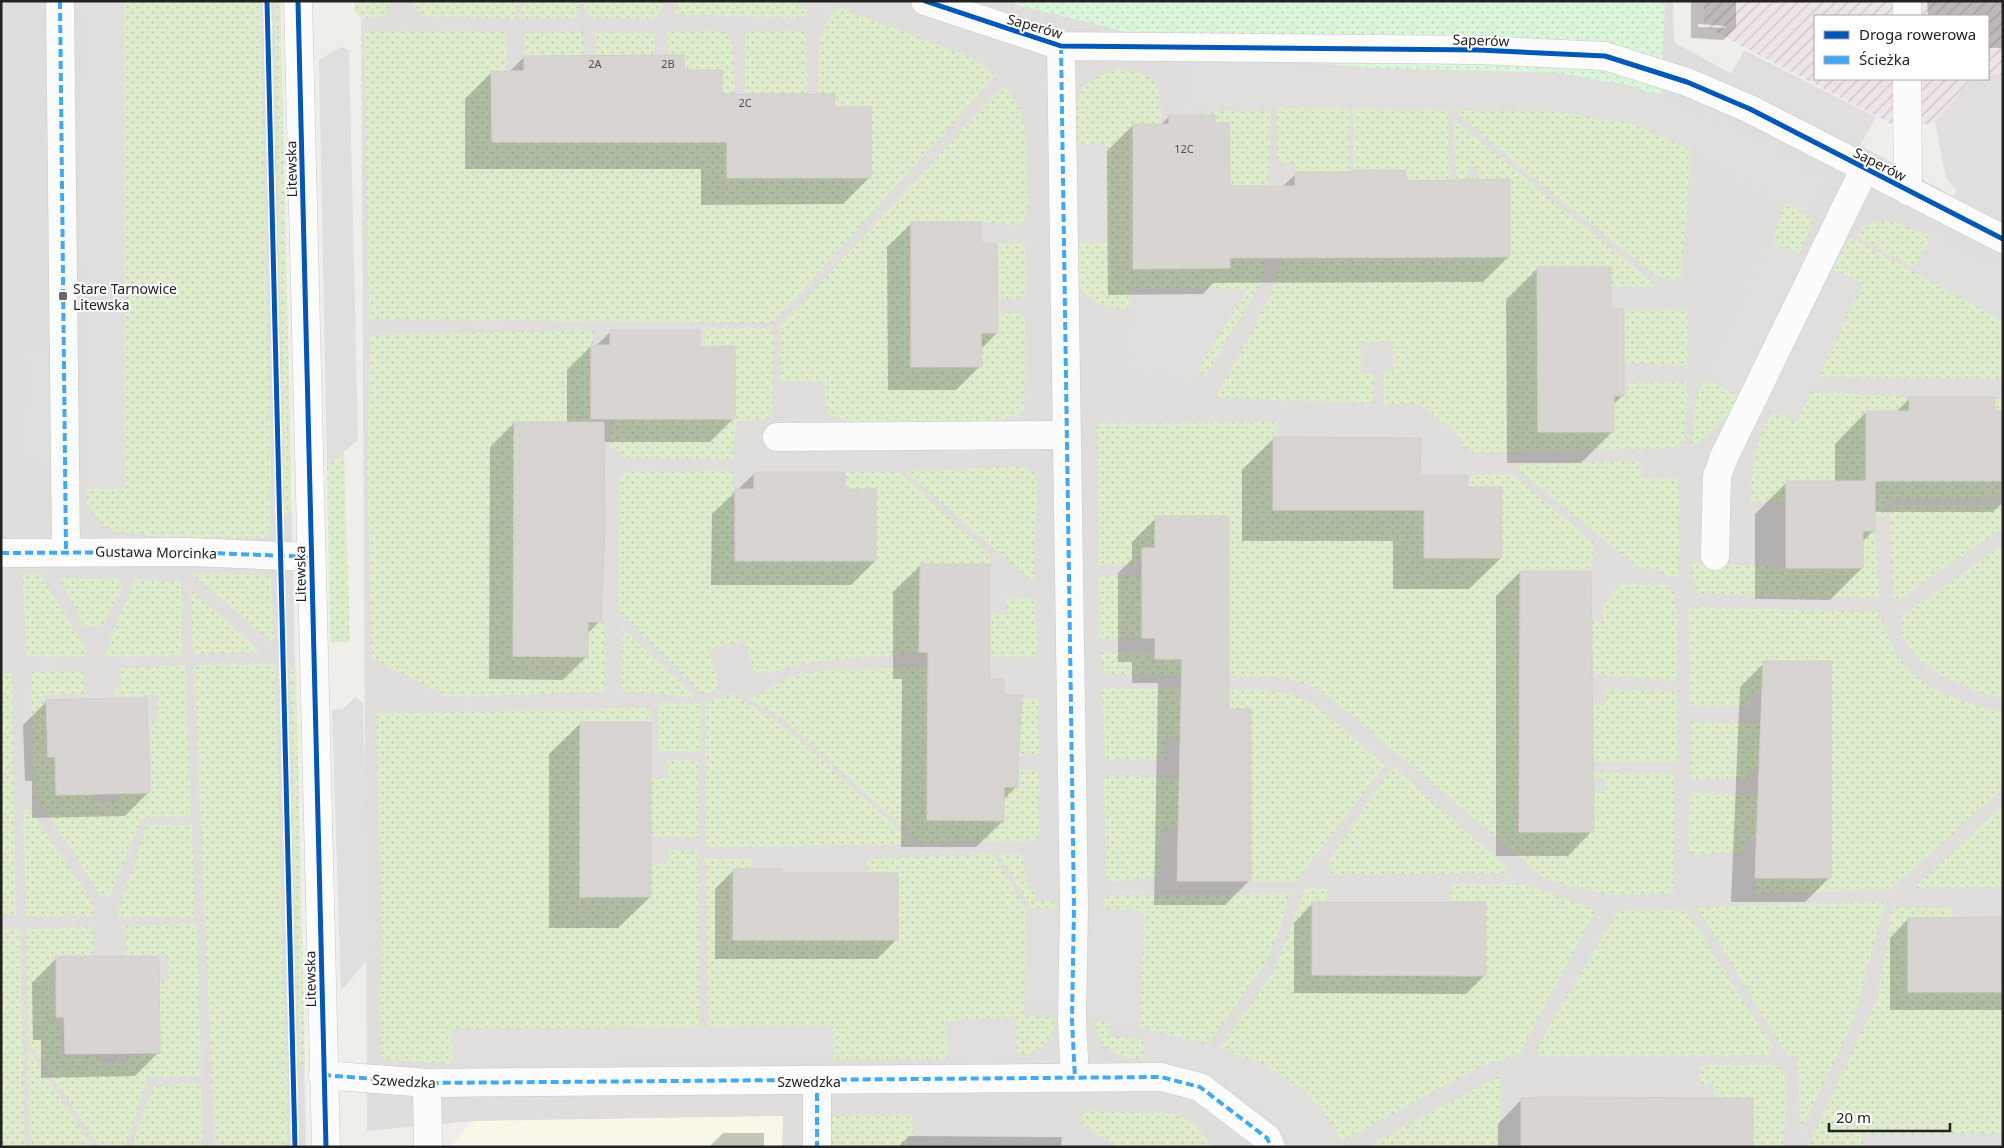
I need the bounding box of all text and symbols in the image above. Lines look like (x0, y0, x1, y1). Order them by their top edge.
street label: Saperów (1005, 9, 1065, 43)
legend (1814, 15, 1989, 80)
text: Droga rowerowa (1859, 24, 1976, 44)
street label: Saperów (1452, 30, 1510, 50)
text: Ścieżka (1859, 49, 1910, 69)
house number: 2A (588, 56, 603, 71)
house number: 2B (661, 56, 675, 71)
house number: 2C (738, 95, 752, 110)
street label: Litewska (281, 141, 301, 197)
house number: 12C (1174, 141, 1194, 156)
street label: Saperów (1850, 143, 1910, 185)
place label: Stare Tarnowice Litewska (73, 279, 177, 314)
marker: Stare Tarnowice Litewska (57, 290, 69, 302)
street label: Gustawa Morcinka (95, 541, 217, 563)
street label: Litewska (290, 546, 310, 602)
street label: Litewska (300, 951, 320, 1007)
street label: Szwedzka (372, 1070, 436, 1092)
street label: Szwedzka (777, 1072, 841, 1091)
scale bar (1829, 1100, 1950, 1132)
text: 20 m (1836, 1107, 1871, 1127)

